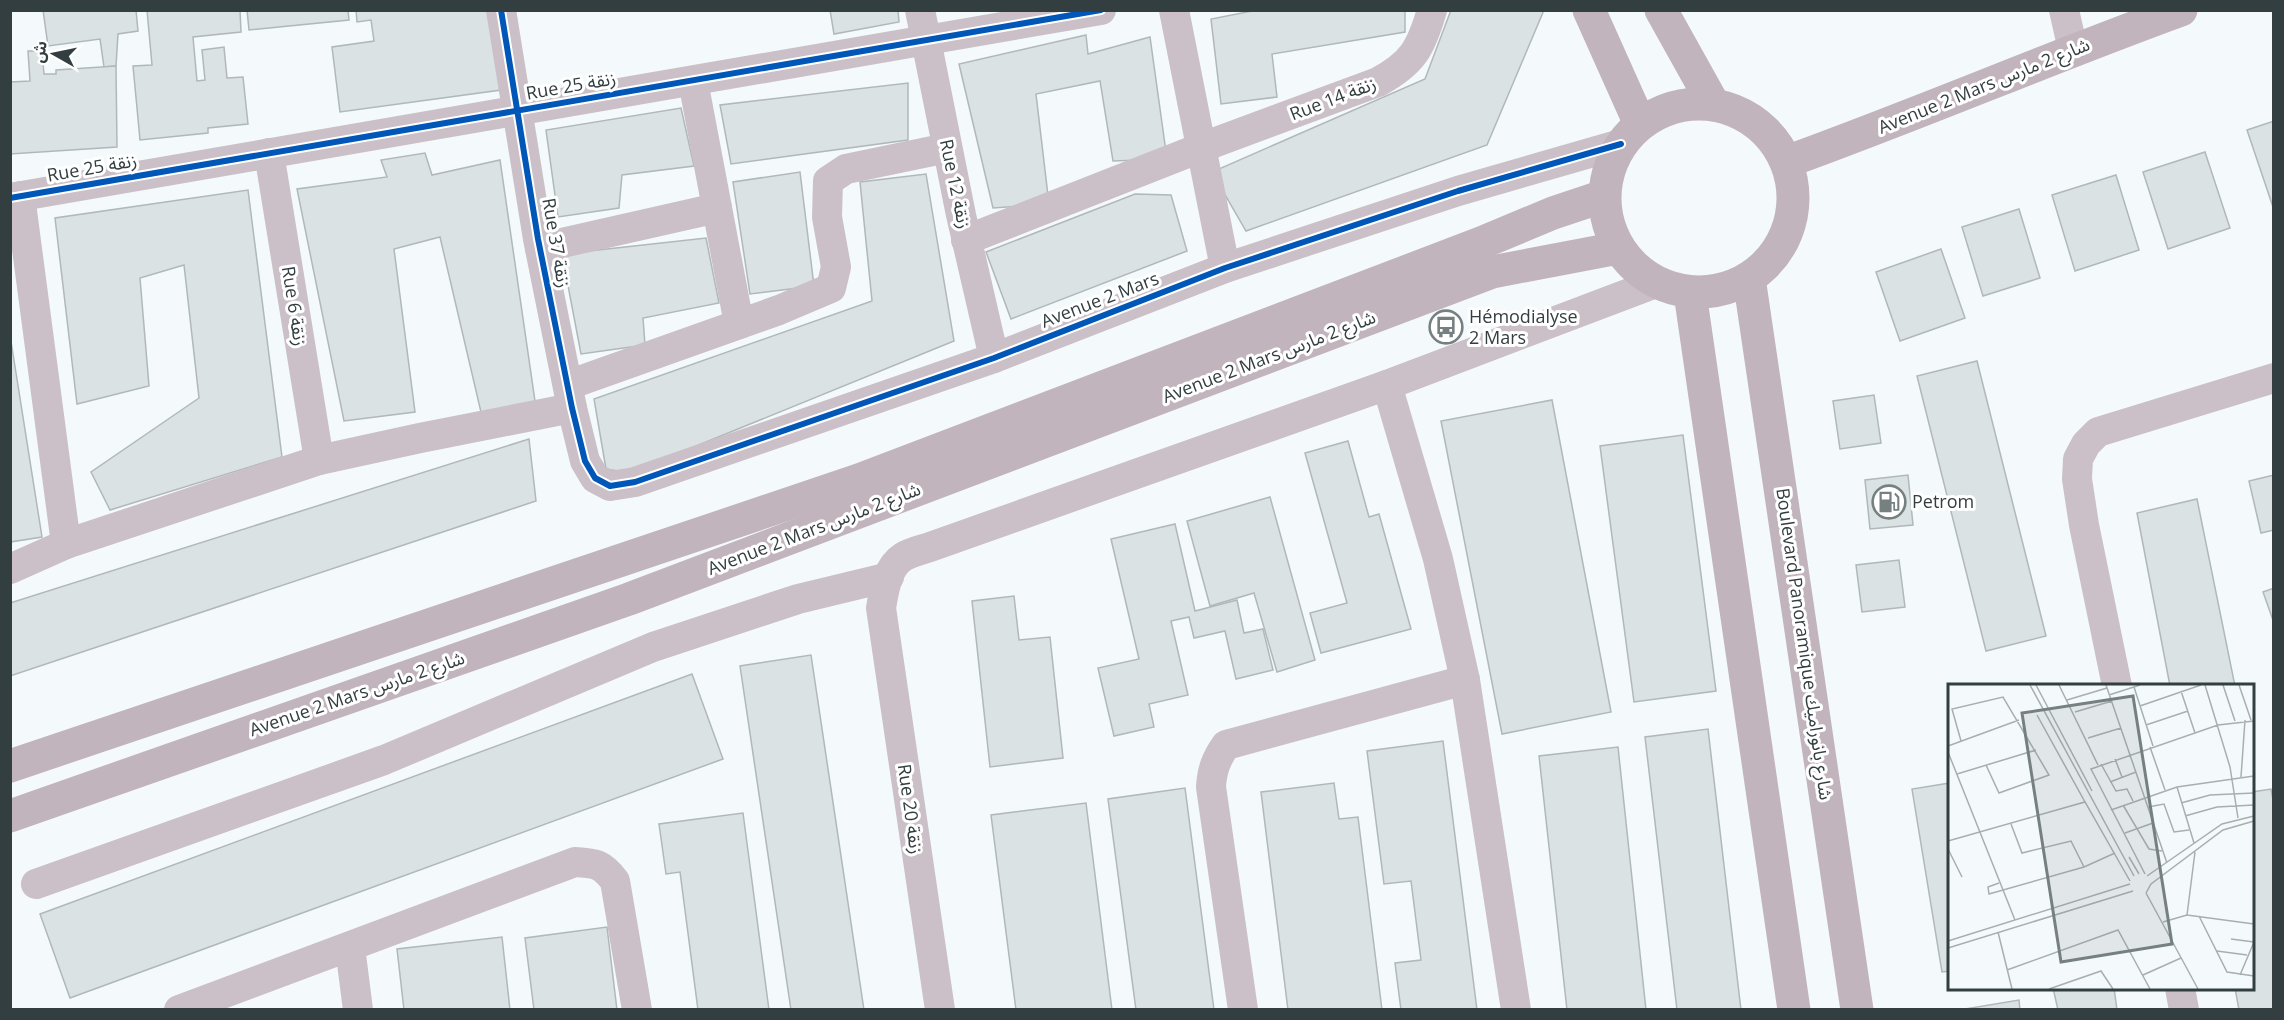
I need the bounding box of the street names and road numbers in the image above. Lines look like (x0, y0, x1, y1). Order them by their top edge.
street label: Avenue 2 Mars شارع 2 مارس (1874, 32, 2094, 141)
street label: Rue 25 زنقة (524, 65, 618, 105)
street label: Rue 14 زنقة (1286, 71, 1379, 126)
street label: Rue 12 زنقة (935, 137, 977, 231)
street label: Rue 25 زنقة (45, 147, 139, 187)
street label: Rue 37 زنقة (537, 196, 577, 290)
street label: Rue 6 زنقة (277, 264, 313, 347)
street label: Avenue 2 Mars (1037, 266, 1162, 333)
street label: Avenue 2 Mars شارع 2 مارس (1159, 304, 1380, 411)
street label: Avenue 2 Mars شارع 2 مارس (704, 476, 925, 583)
street label: Boulevard Panoramique شارع بانوراميك (1768, 486, 1839, 802)
street label: Avenue 2 Mars شارع 2 مارس (246, 645, 469, 744)
street label: Rue 20 زنقة (893, 762, 929, 855)

